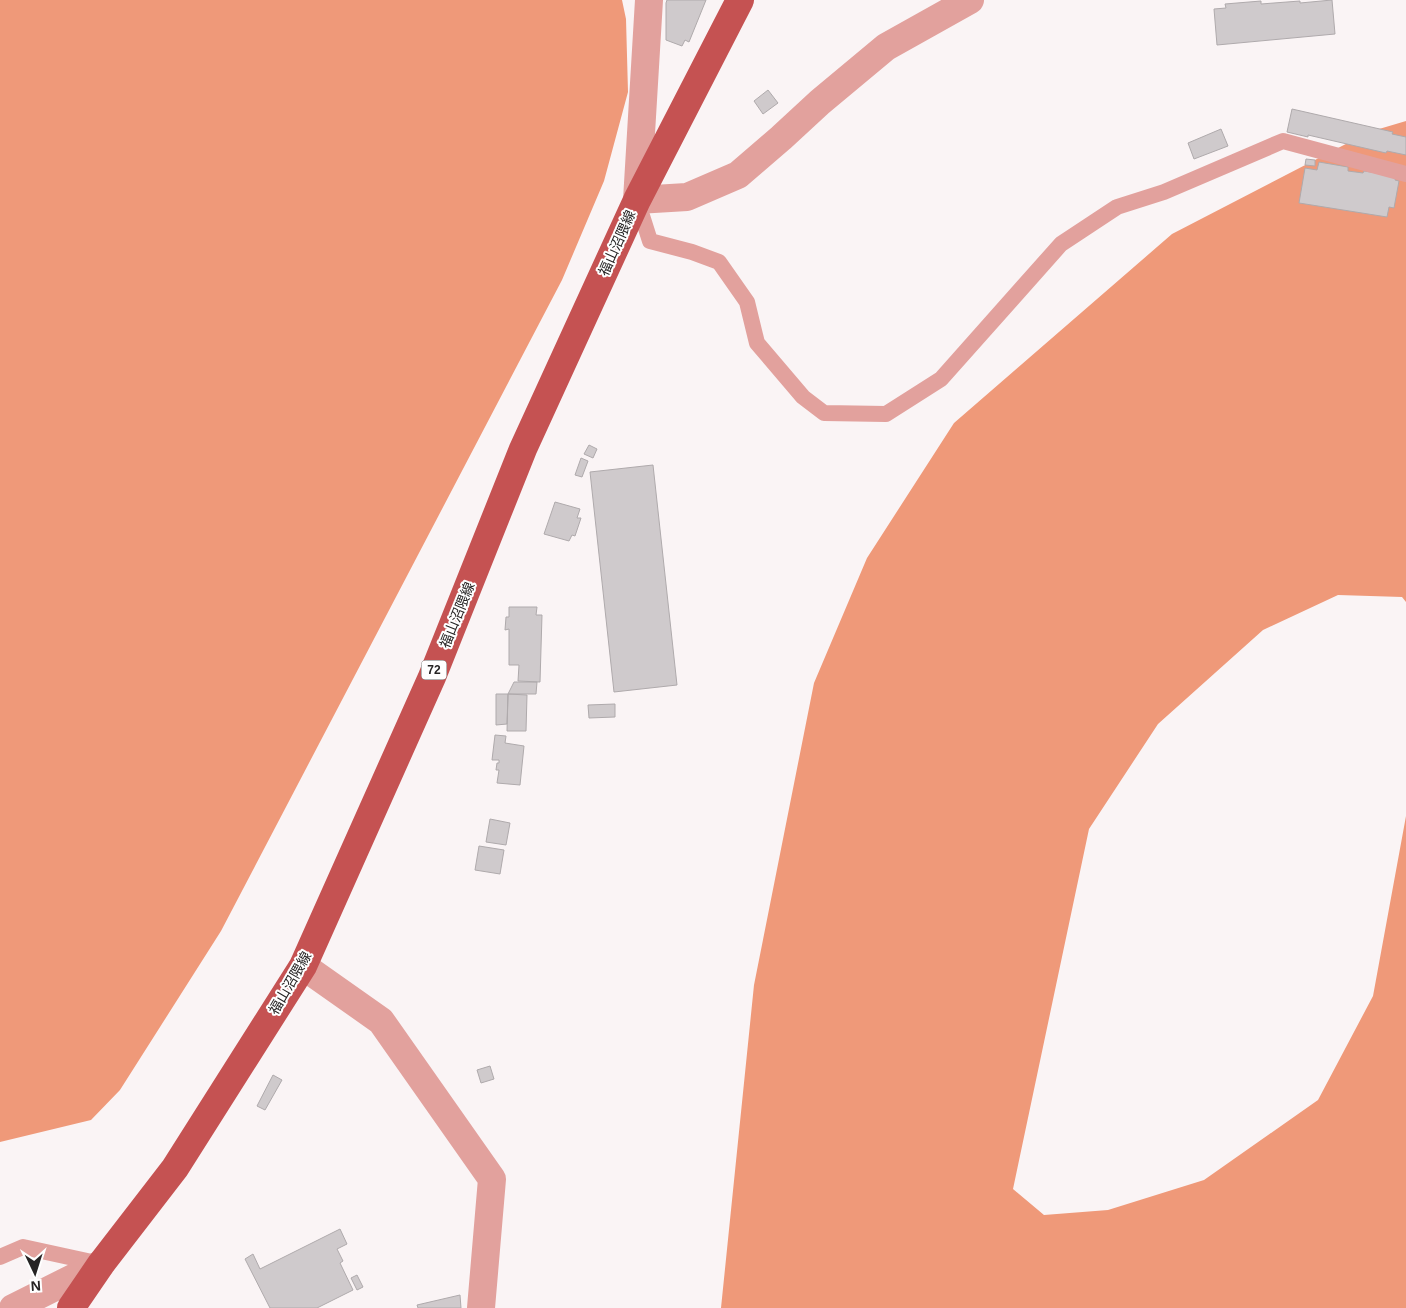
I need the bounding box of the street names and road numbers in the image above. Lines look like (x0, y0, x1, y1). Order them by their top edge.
street label: 福山沼隈線 (595, 208, 639, 278)
street label: 福山沼隈線 (436, 580, 478, 650)
road number: 72 (422, 660, 446, 680)
street label: 福山沼隈線 (266, 949, 314, 1017)

